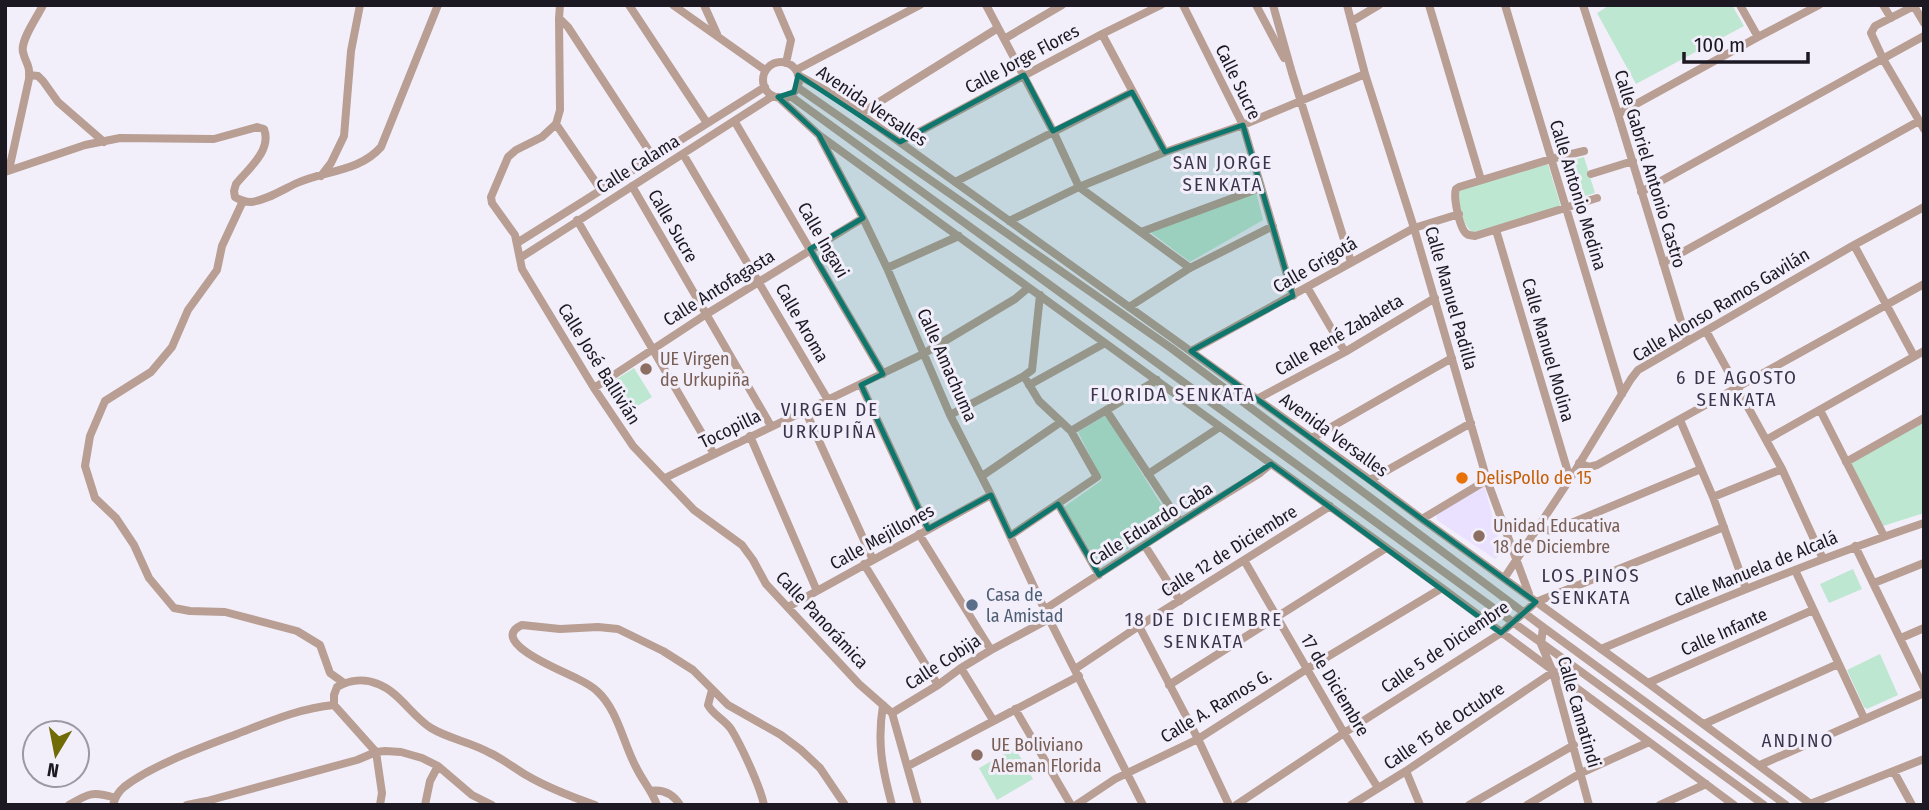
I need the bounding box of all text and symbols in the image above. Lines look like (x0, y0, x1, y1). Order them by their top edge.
street label: Calle Jorge Flores (961, 20, 1083, 98)
scale bar (1684, 21, 1808, 65)
text: 100 m (1694, 32, 1745, 58)
street label: Calle Sucre (1210, 41, 1266, 123)
street label: Avenida Versalles (812, 61, 932, 151)
street label: Calle Gabriel Antonio Castro (1609, 67, 1691, 271)
street label: Calle Antonio Medina (1545, 117, 1611, 273)
street label: Calle Calama (592, 130, 684, 198)
district label: SAN JORGE SENKATA (1173, 151, 1273, 196)
street label: Calle Sucre (643, 185, 703, 267)
street label: Calle Ingavi (793, 198, 853, 282)
street label: Calle Manuel Padilla (1420, 224, 1482, 372)
street label: Calle Grigotá (1269, 232, 1361, 298)
street label: Calle Alonso Ramos Gavilán (1628, 243, 1814, 367)
street label: Calle Antofagasta (659, 245, 779, 331)
street label: Calle Manuel Molina (1517, 276, 1579, 425)
street label: Calle Aroma (771, 280, 833, 367)
street label: Calle René Zabaleta (1271, 289, 1407, 381)
street label: Calle José Ballivián (553, 299, 645, 429)
street label: Calle Amachuma (912, 305, 982, 425)
place label: UE Virgen de Urkupiña (660, 348, 750, 391)
marker: UE Virgen de Urkupiña (638, 361, 654, 377)
district label: 6 DE AGOSTO SENKATA (1676, 366, 1798, 411)
district label: FLORIDA SENKATA (1090, 383, 1256, 406)
street label: Avenida Versalles (1275, 388, 1393, 482)
district label: VIRGEN DE URKUPIÑA (781, 398, 879, 443)
street label: Tocopilla (696, 405, 765, 453)
place label: DelisPollo de 15 (1476, 467, 1592, 489)
marker: DelisPollo de 15 (1454, 470, 1470, 486)
street label: Calle Eduardo Caba (1085, 477, 1217, 571)
street label: Calle Mejillones (826, 499, 938, 575)
street label: Calle 12 de Diciembre (1157, 500, 1301, 602)
place label: Unidad Educativa 18 de Diciembre (1493, 515, 1621, 558)
street label: Calle Manuela de Alcalá (1671, 526, 1841, 612)
marker: Unidad Educativa 18 de Diciembre (1471, 528, 1487, 544)
district label: LOS PINOS SENKATA (1541, 564, 1641, 609)
street label: Calle Panorámica (771, 567, 873, 674)
place label: Casa de la Amistad (986, 584, 1063, 627)
street label: Calle 5 de Diciembre (1377, 596, 1513, 698)
marker: Casa de la Amistad (964, 597, 980, 613)
street label: Calle Infante (1677, 603, 1771, 661)
district label: 18 DE DICIEMBRE SENKATA (1125, 608, 1283, 653)
street label: Calle Cobija (901, 629, 985, 695)
street label: 17 de Diciembre (1296, 630, 1374, 740)
street label: Calle Camatindi (1553, 654, 1605, 770)
street label: Calle A. Ramos G. (1157, 664, 1276, 748)
street label: Calle 15 de Octubre (1379, 677, 1509, 775)
north arrow (21, 719, 91, 789)
district label: ANDINO (1761, 729, 1835, 752)
place label: UE Boliviano Aleman Florida (991, 734, 1102, 777)
marker: UE Boliviano Aleman Florida (969, 747, 985, 763)
text: N (46, 758, 61, 783)

